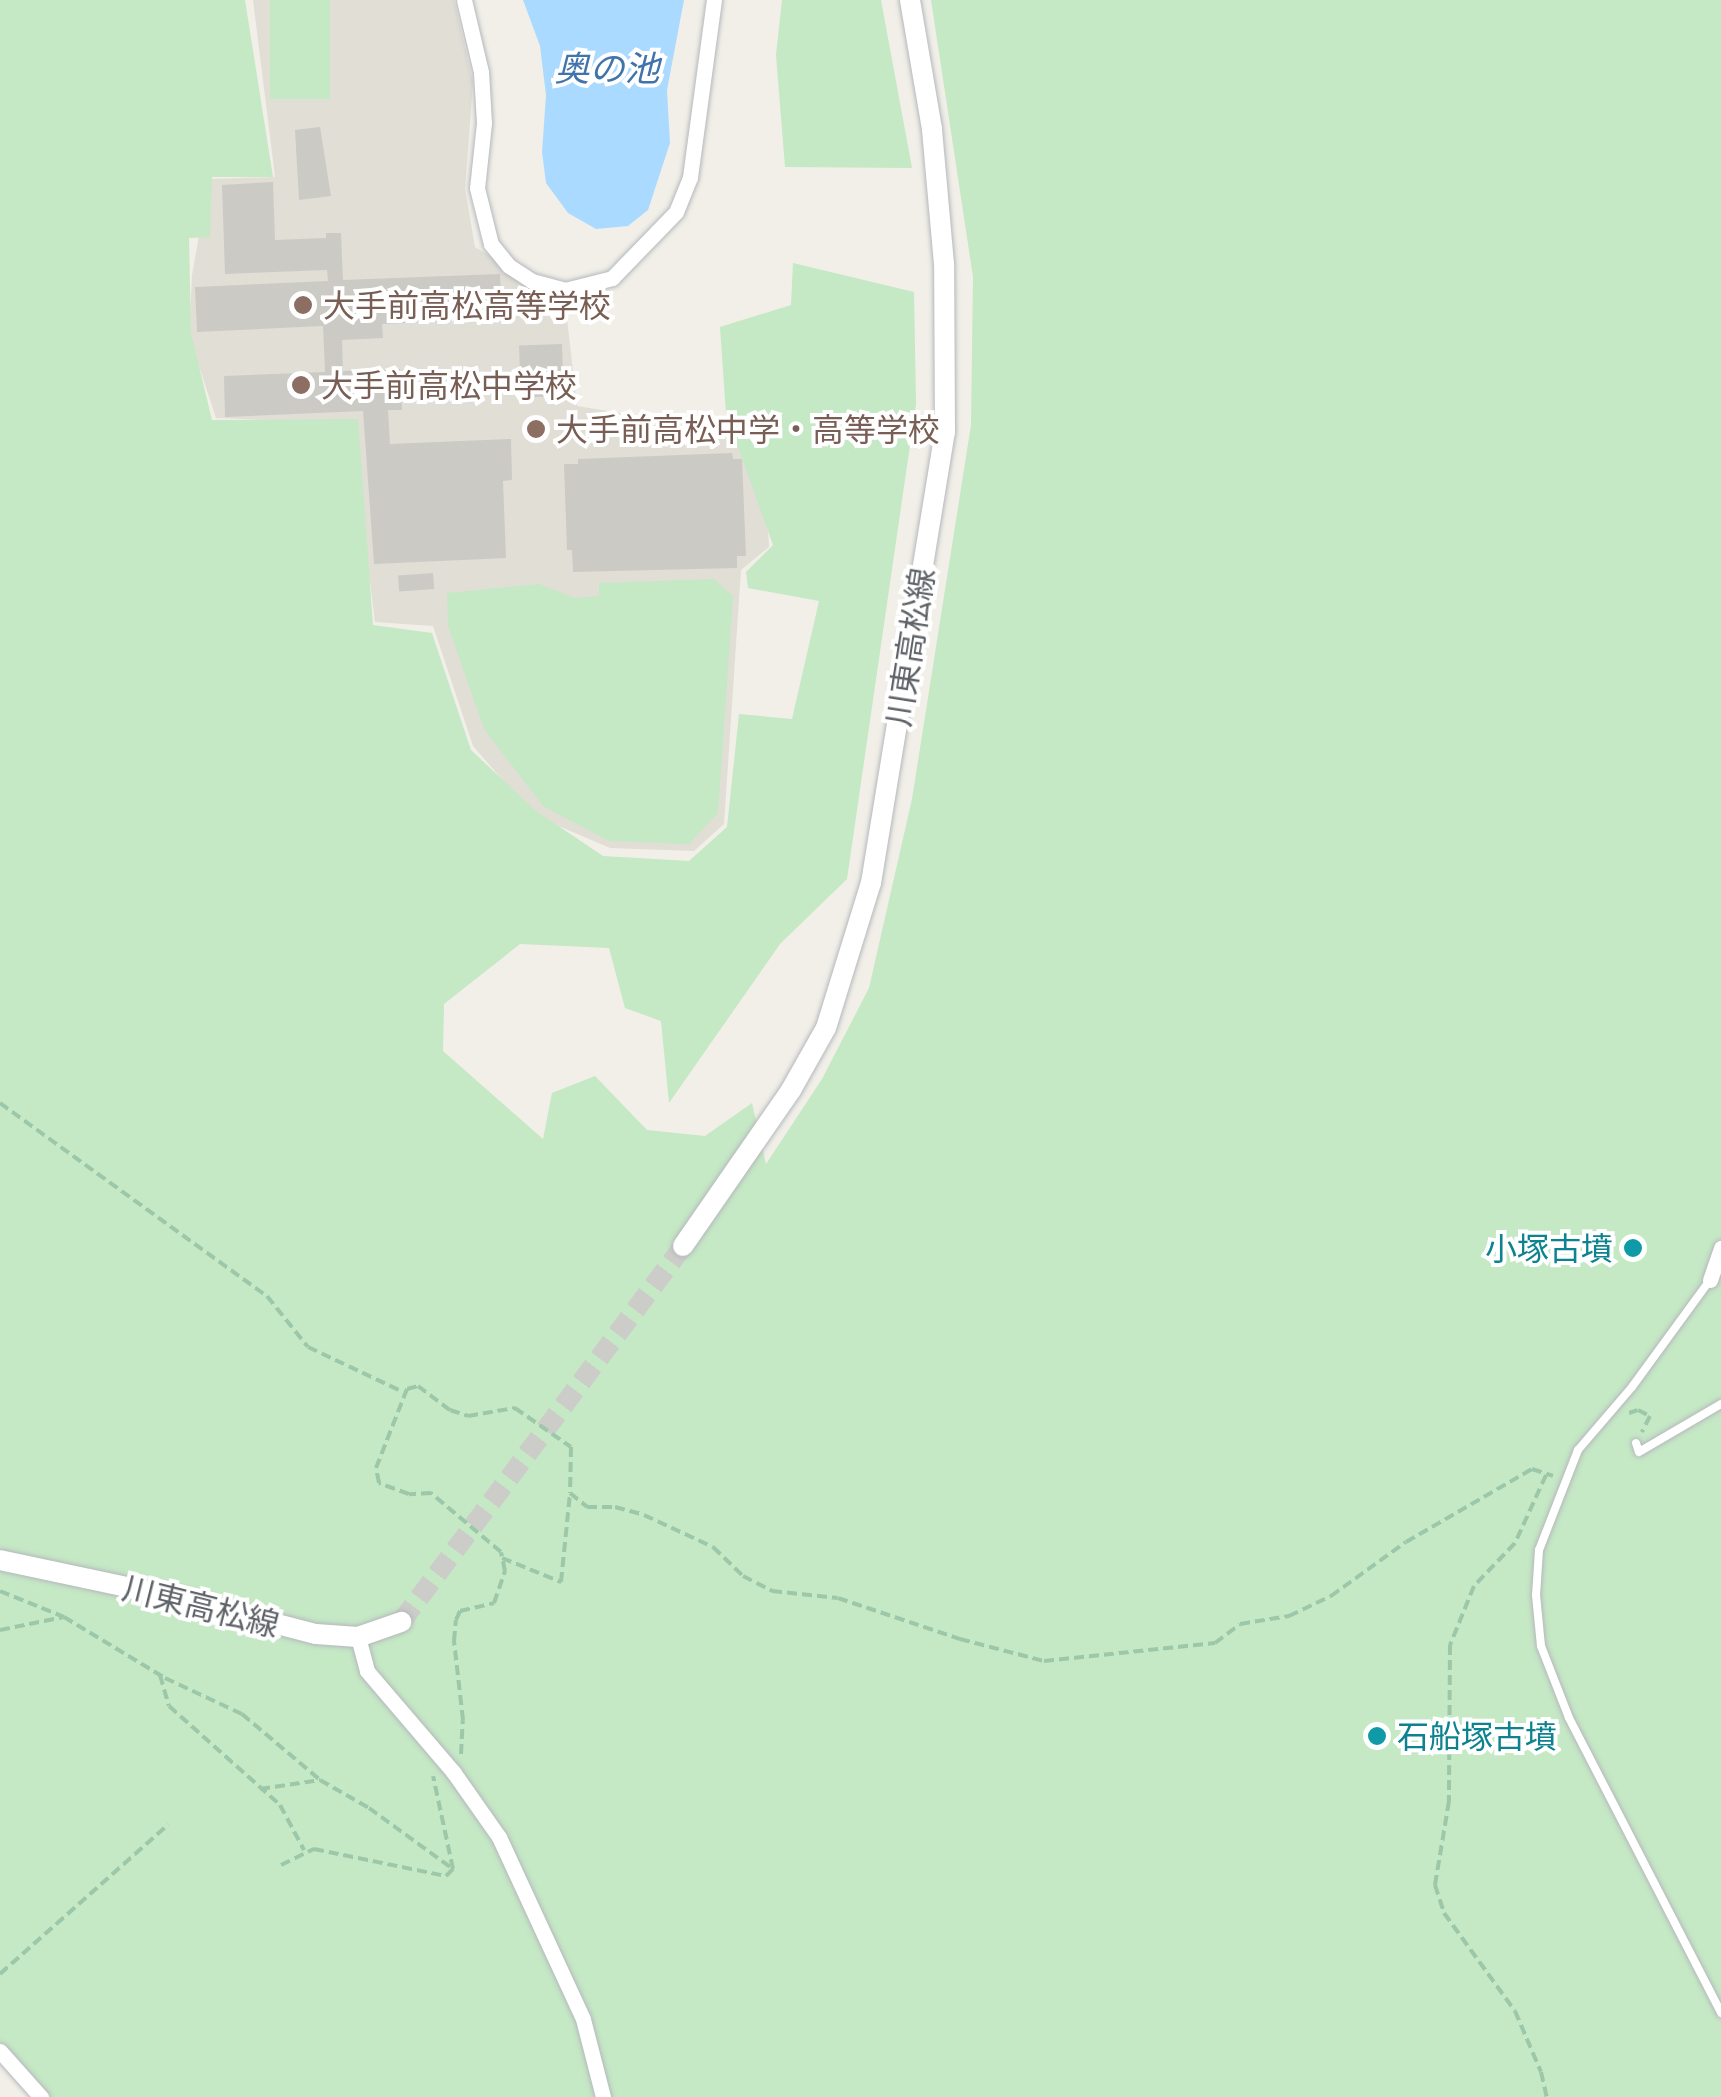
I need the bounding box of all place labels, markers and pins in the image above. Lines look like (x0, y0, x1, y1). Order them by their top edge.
place label: 大手前高松高等学校 (323, 286, 611, 324)
marker: 大手前高松高等学校 (292, 294, 314, 316)
place label: 大手前高松中学校 (321, 366, 577, 404)
marker: 大手前高松中学校 (290, 374, 312, 396)
place label: 大手前高松中学・高等学校 (556, 410, 940, 448)
marker: 大手前高松中学・高等学校 (525, 418, 547, 440)
place label: 小塚古墳 (1485, 1229, 1613, 1267)
marker: 小塚古墳 (1622, 1237, 1644, 1259)
place label: 石船塚古墳 (1397, 1717, 1557, 1755)
marker: 石船塚古墳 (1366, 1725, 1388, 1747)

